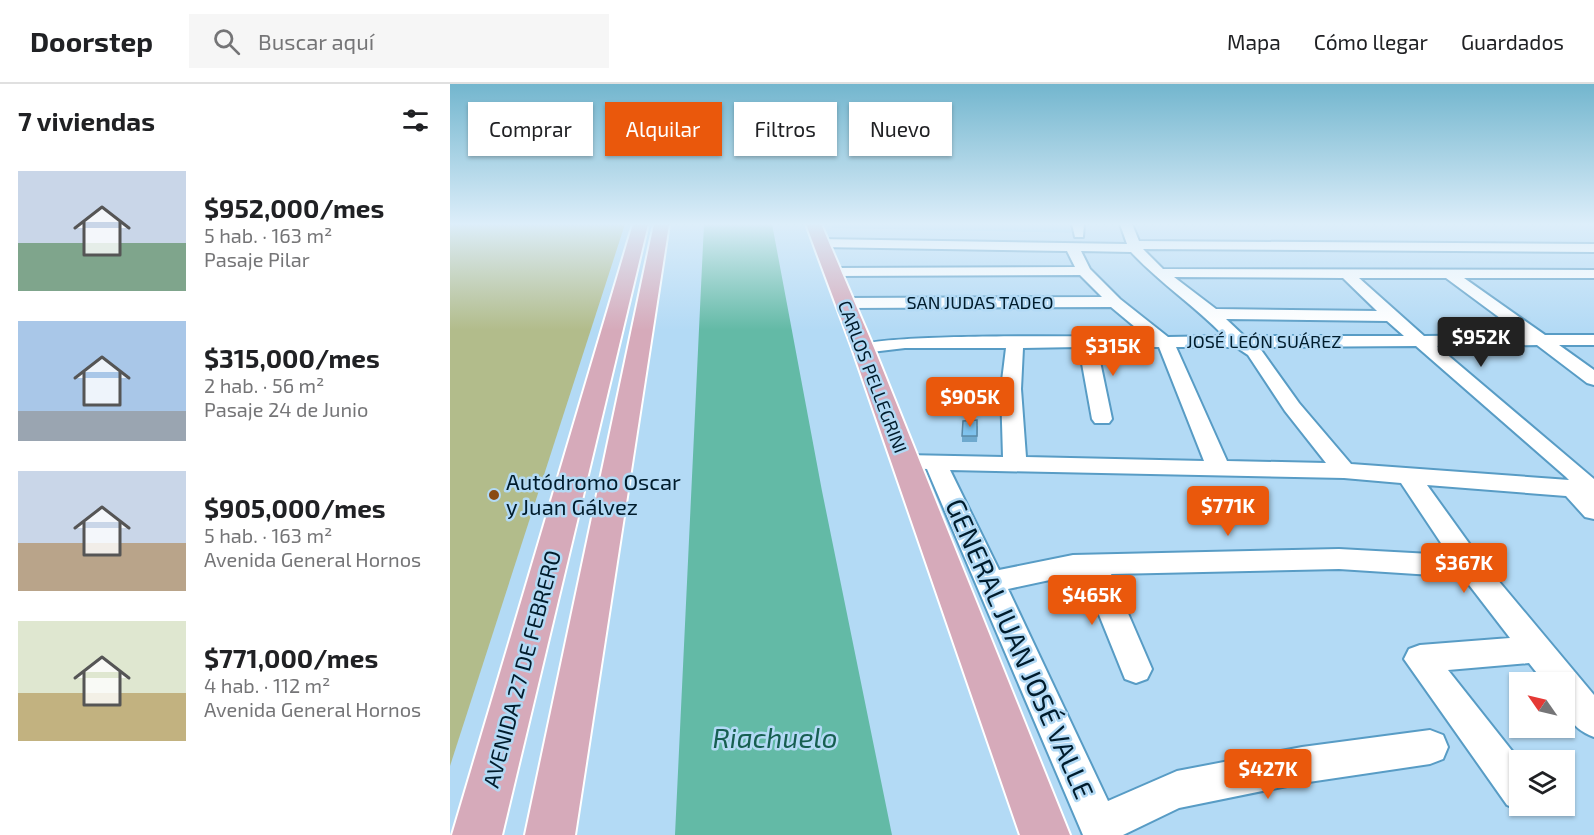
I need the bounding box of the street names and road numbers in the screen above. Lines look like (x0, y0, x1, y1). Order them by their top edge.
street label: SAN JUDAS TADEO (906, 291, 1054, 313)
street label: CARLOS PELLEGRINI (834, 297, 912, 456)
street label: JOSÉ LEÓN SUÁREZ (1187, 330, 1341, 352)
street label: GENERAL JUAN JOSÉ VALLE (940, 493, 1102, 803)
street label: AVENIDA 27 DE FEBRERO (477, 547, 565, 790)

